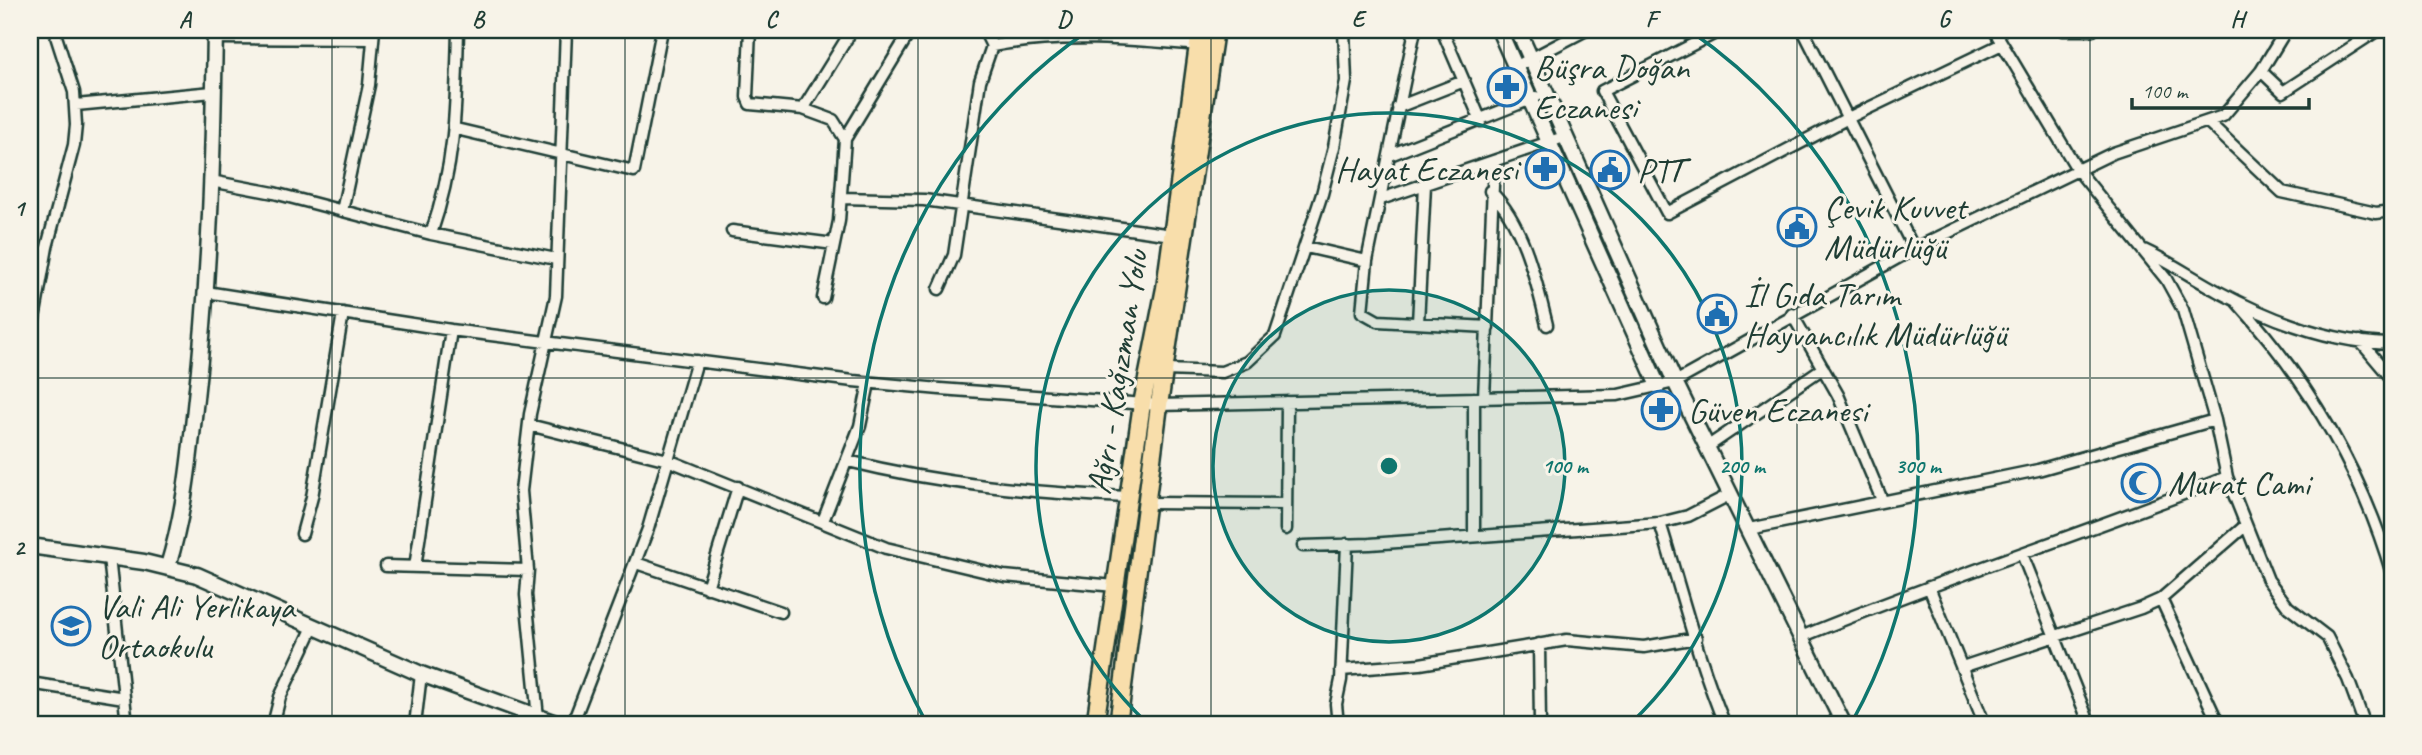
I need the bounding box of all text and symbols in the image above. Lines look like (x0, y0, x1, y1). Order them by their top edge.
text: A (179, 5, 193, 34)
text: B (472, 5, 486, 34)
text: C (766, 5, 780, 34)
text: D (1057, 5, 1073, 34)
text: E (1352, 5, 1368, 34)
text: F (1646, 5, 1662, 34)
text: G (1938, 5, 1953, 34)
text: H (2230, 5, 2248, 34)
place label: Büşra Doğan Eczanesi (1534, 45, 1691, 130)
pharmacy icon: Büşra Doğan Eczanesi (1486, 66, 1528, 108)
scale bar (2132, 66, 2308, 110)
text: 100 m (2142, 78, 2189, 104)
place label: Hayat Eczanesi (1335, 147, 1522, 192)
pharmacy icon: Hayat Eczanesi (1524, 148, 1566, 190)
place label: PTT (1637, 148, 1692, 193)
public building icon: PTT (1589, 149, 1631, 191)
place label: Çevik Kuvvet Müdürlüğü (1824, 185, 1969, 270)
text: 1 (14, 194, 27, 223)
public building icon: Çevik Kuvvet Müdürlüğü (1776, 206, 1818, 248)
street label: Ağrı - Kağızman Yolu (1076, 245, 1159, 497)
place label: İl Gıda Tarım Hayvancılık Müdürlüğü (1744, 272, 2010, 357)
public building icon: İl Gıda Tarım Hayvancılık Müdürlüğü (1696, 293, 1738, 335)
place label: Güven Eczanesi (1688, 388, 1872, 433)
pharmacy icon: Güven Eczanesi (1640, 389, 1682, 431)
text: 100 m (1542, 453, 1590, 479)
text: 200 m (1719, 453, 1767, 479)
text: 300 m (1895, 453, 1943, 479)
centre of rings (1377, 454, 1401, 478)
place label: Murat Cami (2168, 461, 2314, 506)
mosque icon: Murat Cami (2120, 462, 2162, 504)
text: 2 (14, 533, 27, 562)
place label: Vali Ali Yerlikaya Ortaokulu (98, 584, 297, 669)
school or university icon: Vali Ali Yerlikaya Ortaokulu (50, 605, 92, 647)

